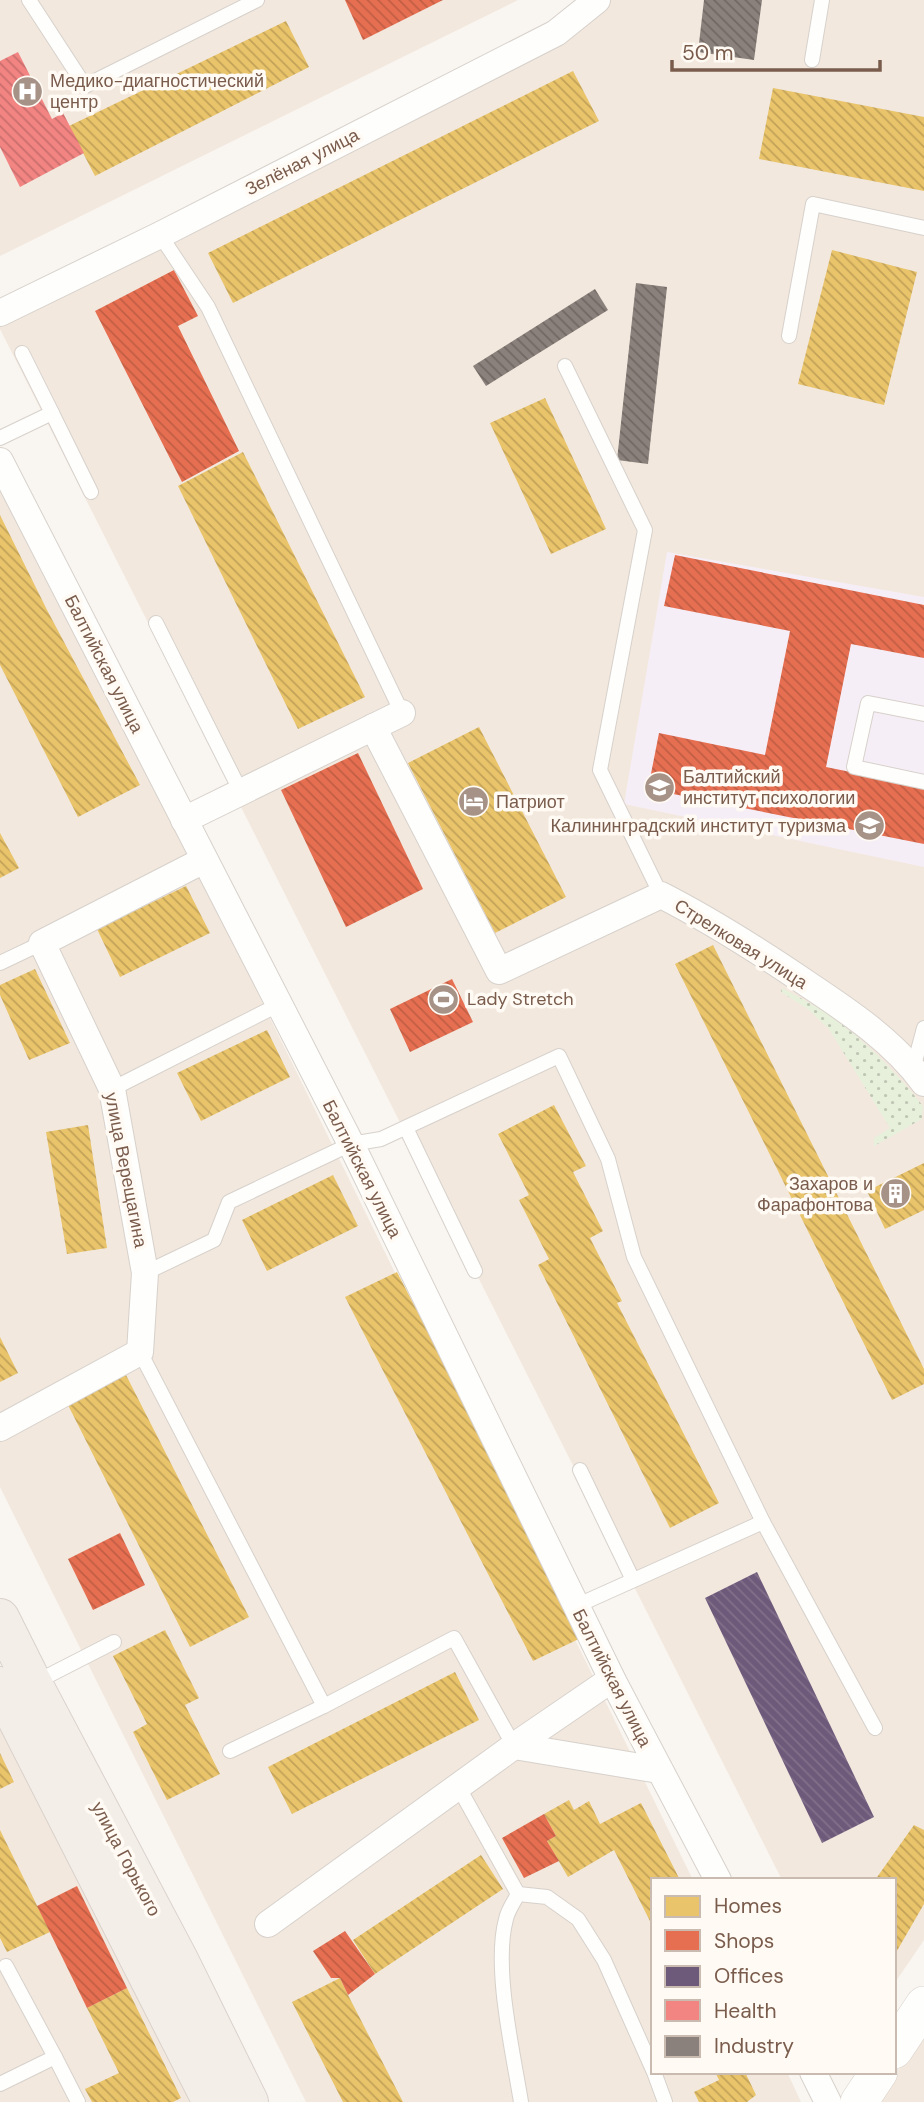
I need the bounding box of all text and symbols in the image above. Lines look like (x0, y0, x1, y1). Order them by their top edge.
scale bar (672, 28, 880, 72)
text: 50 m (682, 39, 733, 67)
place label: Медико-диагностический центр (50, 69, 264, 114)
hospital icon: Медико-диагностический центр (10, 74, 44, 108)
street label: Зелёная улица (241, 123, 364, 201)
street label: Балтийская улица (59, 591, 150, 738)
place label: Балтийский институт психологии (683, 765, 855, 810)
school or university icon: Балтийский институт психологии (643, 770, 677, 804)
hotel icon: Патриот (456, 785, 490, 819)
place label: Патриот (496, 790, 565, 814)
school or university icon: Калининградский институт туризма (852, 809, 886, 843)
place label: Калининградский институт туризма (550, 814, 847, 838)
street label: Стрелковая улица (670, 893, 813, 995)
sports icon: Lady Stretch (427, 982, 461, 1016)
place label: Lady Stretch (467, 987, 574, 1011)
street label: улица Верещагина (99, 1090, 153, 1251)
street label: Балтийская улица (317, 1096, 408, 1243)
place label: Захаров и Фарафонтова (757, 1172, 874, 1217)
building icon: Захаров и Фарафонтова (879, 1177, 913, 1211)
street label: Балтийская улица (567, 1605, 658, 1752)
street label: улица Горького (86, 1798, 166, 1920)
legend (651, 1878, 896, 2074)
text: Homes (714, 1892, 782, 1920)
text: Shops (714, 1927, 774, 1955)
text: Offices (714, 1962, 784, 1990)
text: Health (714, 1997, 777, 2025)
text: Industry (714, 2032, 794, 2060)

